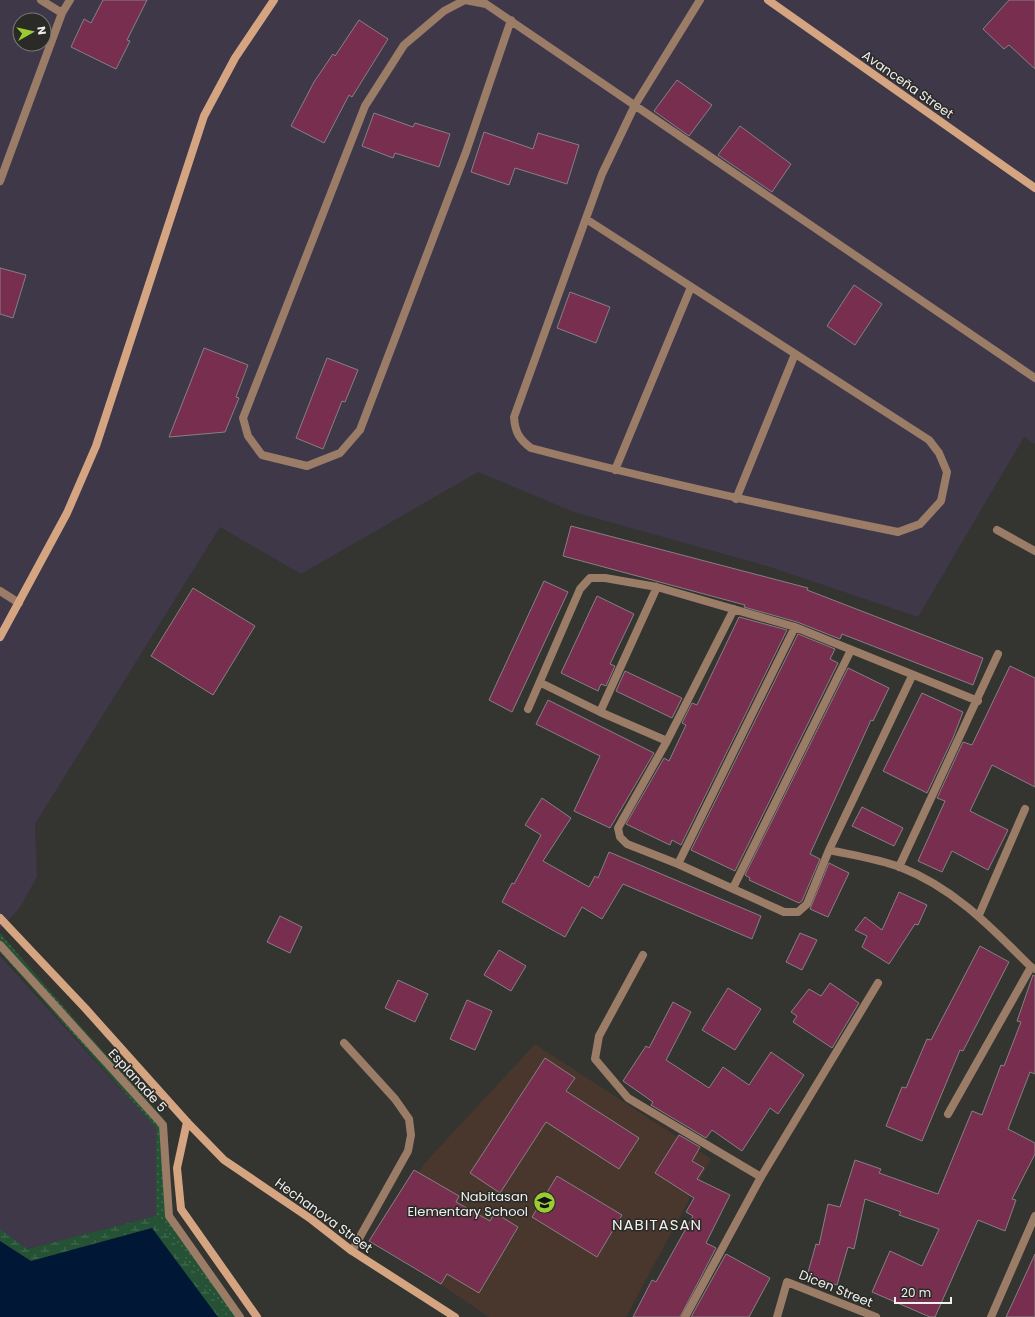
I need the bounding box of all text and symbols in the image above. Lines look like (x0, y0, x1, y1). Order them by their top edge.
north arrow (12, 12, 52, 52)
text: N (33, 25, 50, 36)
street label: Avanceña Street (858, 46, 958, 123)
street label: Esplanade 5 (104, 1044, 171, 1116)
street label: Hechanova Street (271, 1174, 377, 1257)
place label: Nabitasan Elementary School (407, 1187, 528, 1221)
school or university icon: Nabitasan Elementary School (531, 1190, 557, 1216)
district label: NABITASAN (612, 1214, 702, 1235)
street label: Dicen Street (796, 1265, 876, 1312)
scale bar (895, 1279, 951, 1305)
text: 20 m (901, 1284, 931, 1301)

